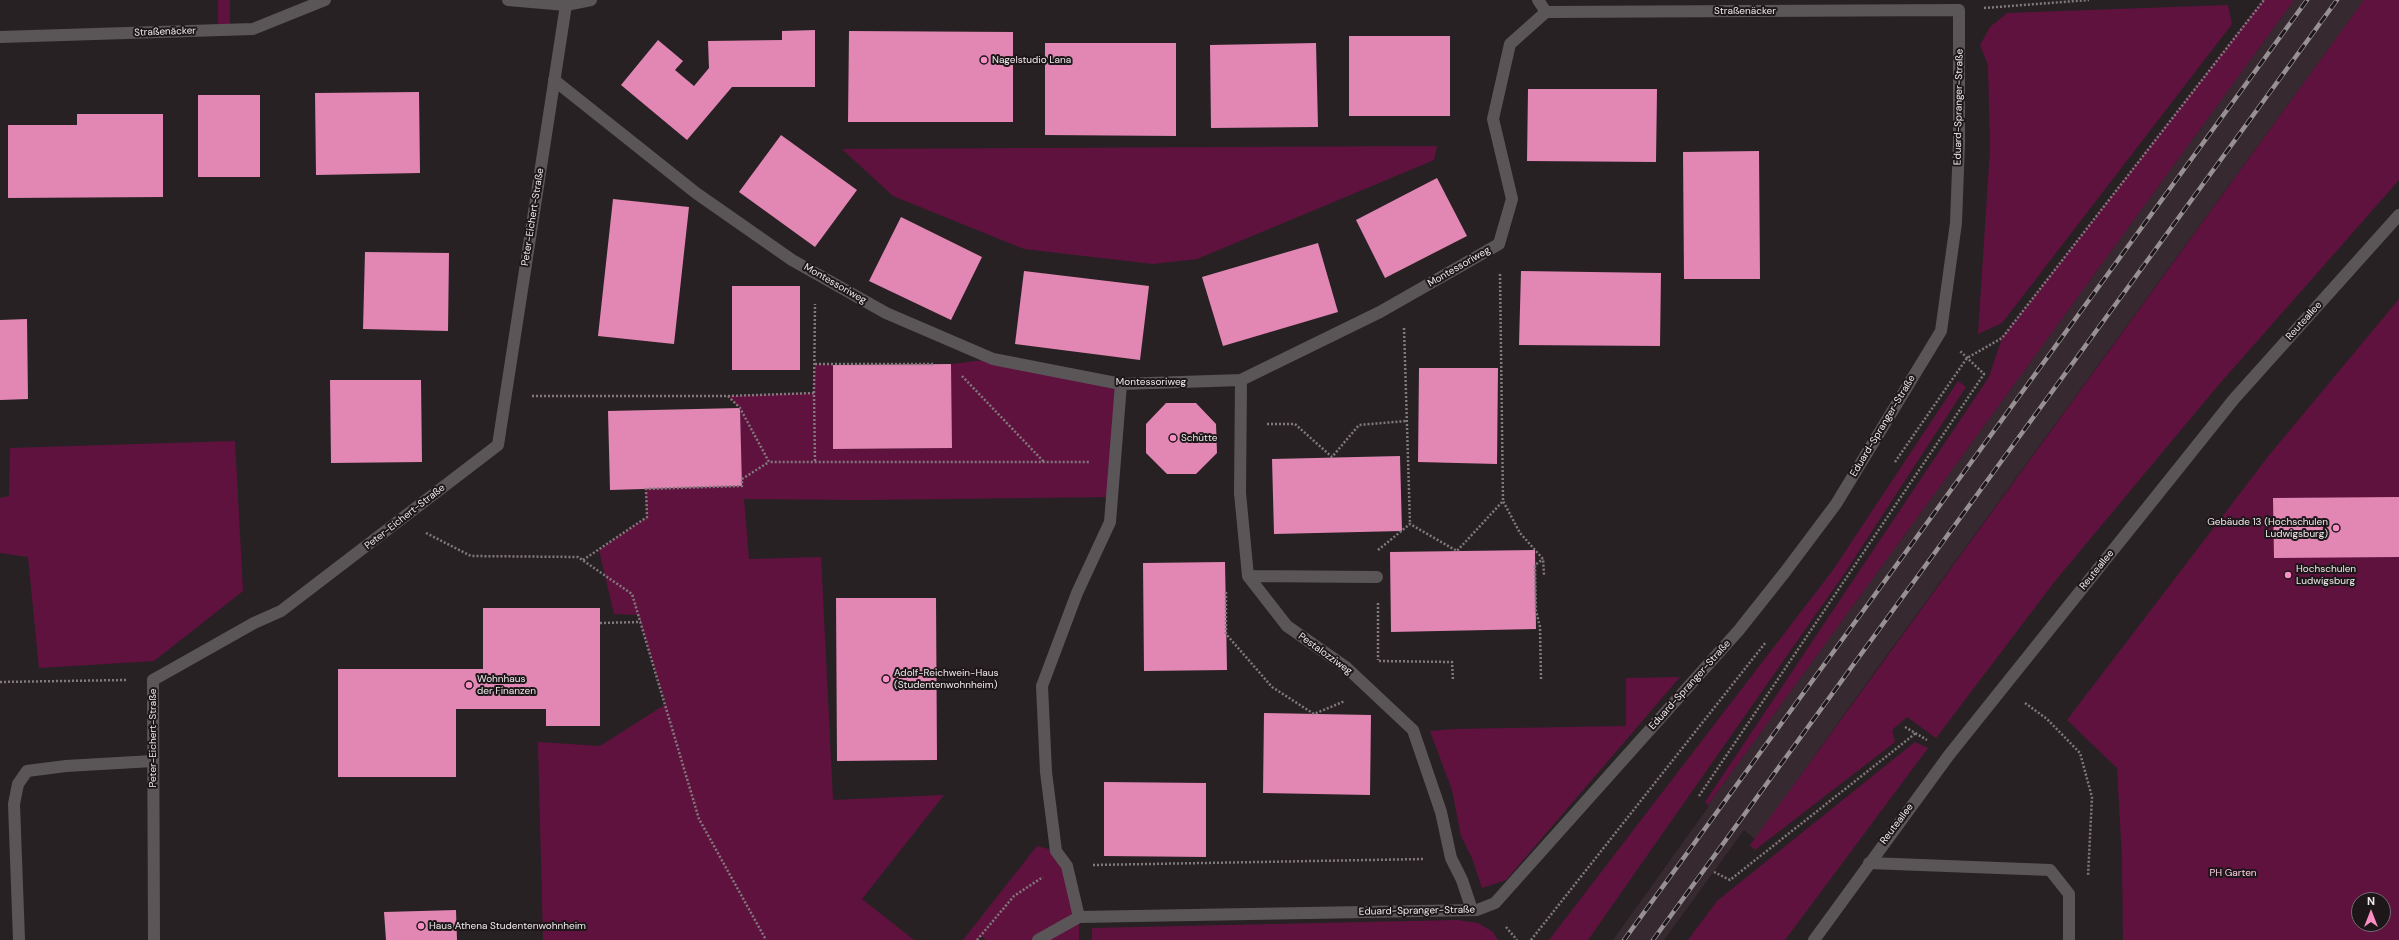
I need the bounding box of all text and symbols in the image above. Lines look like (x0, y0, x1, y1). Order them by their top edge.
street label: Straßenäcker (1714, 5, 1776, 17)
street label: Straßenäcker (134, 25, 196, 39)
street label: Eduard-Spranger-Straße (1952, 49, 1966, 165)
place label: Nagelstudio Lana (992, 54, 1071, 66)
marker: Nagelstudio Lana (979, 55, 989, 65)
street label: Peter-Eichert-Straße (519, 167, 547, 267)
street label: Montessoriweg (1426, 244, 1492, 290)
street label: Montessoriweg (802, 261, 868, 307)
street label: Reuteallee (2284, 299, 2324, 343)
street label: Eduard-Spranger-Straße (1848, 373, 1918, 479)
street label: Montessoriweg (1116, 376, 1186, 388)
place label: Schütte (1181, 432, 1217, 444)
marker: Schütte (1168, 433, 1178, 443)
street label: Peter-Eichert-Straße (362, 482, 448, 552)
place label: Gebäude 13 (Hochschulen Ludwigsburg) (2207, 516, 2328, 540)
marker: Gebäude 13 (Hochschulen Ludwigsburg) (2331, 523, 2341, 533)
street label: Reuteallee (2077, 548, 2117, 592)
place label: Hochschulen Ludwigsburg (2296, 563, 2356, 586)
marker: Hochschulen Ludwigsburg (2283, 570, 2293, 580)
street label: Pestalozziweg (1296, 630, 1354, 678)
street label: Eduard-Spranger-Straße (1647, 638, 1733, 732)
place label: Adolf-Reichwein-Haus (Studentenwohnheim) (894, 667, 998, 690)
place label: Wohnhaus der Finanzen (477, 673, 536, 696)
marker: Adolf-Reichwein-Haus (Studentenwohnheim) (881, 674, 891, 684)
marker: Wohnhaus der Finanzen (464, 680, 474, 690)
street label: Peter-Eichert-Straße (147, 689, 159, 787)
street label: Reuteallee (1878, 801, 1916, 847)
park label: PH Garten (2209, 867, 2257, 879)
north arrow (2351, 892, 2391, 932)
text: N (2367, 894, 2375, 908)
street label: Eduard-Spranger-Straße (1359, 904, 1475, 918)
place label: Haus Athena Studentenwohnheim (429, 920, 586, 932)
marker: Haus Athena Studentenwohnheim (416, 921, 426, 931)

